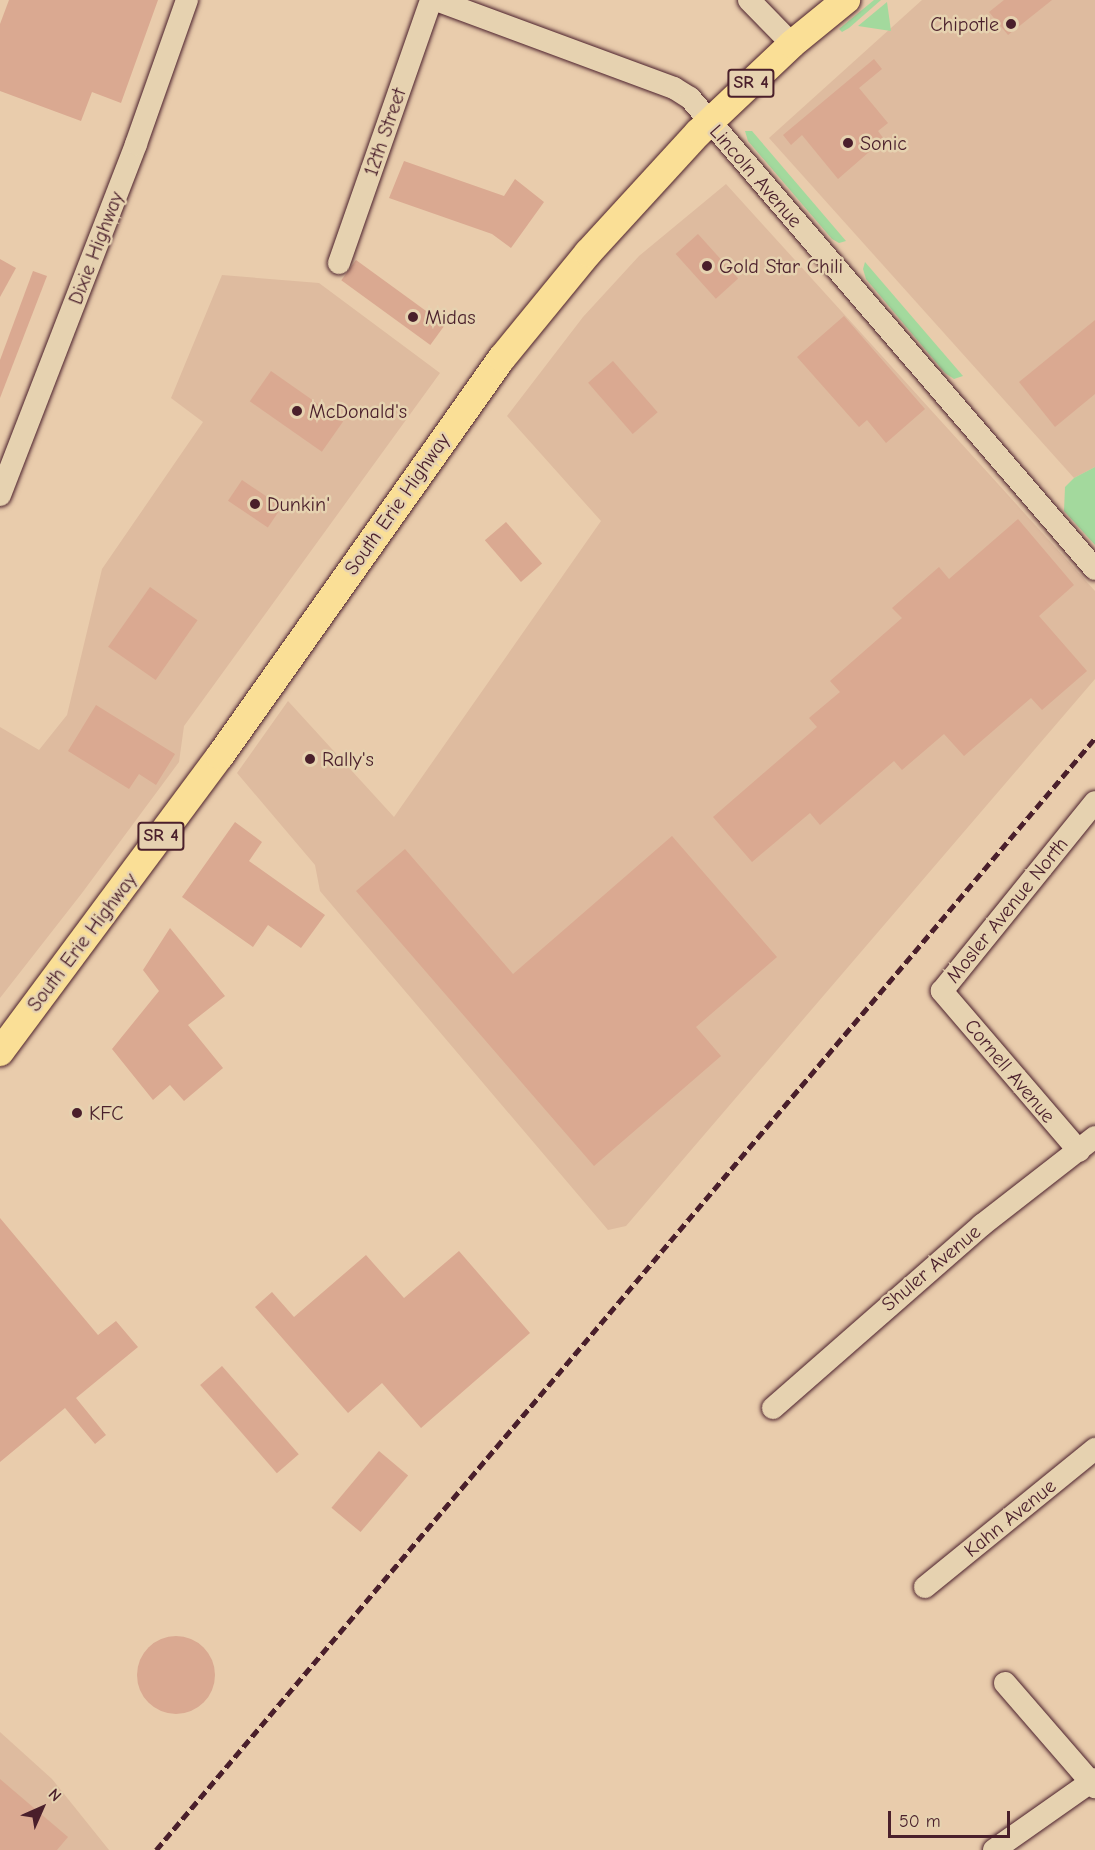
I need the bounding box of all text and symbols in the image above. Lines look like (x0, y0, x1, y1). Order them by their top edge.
place label: Chipotle (930, 12, 999, 36)
marker: Chipotle (1004, 17, 1018, 31)
road number: SR 4 (727, 68, 775, 98)
street label: 12th Street (359, 85, 411, 179)
street label: Lincoln Avenue (705, 120, 807, 232)
place label: Sonic (860, 131, 907, 155)
marker: Sonic (841, 136, 855, 150)
street label: Dixie Highway (63, 188, 129, 308)
place label: Gold Star Chili (719, 254, 843, 278)
marker: Gold Star Chili (700, 259, 714, 273)
place label: Midas (425, 305, 476, 329)
marker: Midas (406, 310, 420, 324)
place label: McDonald's (309, 399, 407, 423)
marker: McDonald's (290, 404, 304, 418)
street label: South Erie Highway (339, 429, 455, 579)
place label: Dunkin' (267, 492, 330, 516)
marker: Dunkin' (248, 497, 262, 511)
place label: Rally's (322, 747, 374, 771)
marker: Rally's (303, 752, 317, 766)
road number: SR 4 (137, 821, 185, 851)
street label: Mosler Avenue North (941, 832, 1073, 988)
street label: South Erie Highway (22, 868, 142, 1016)
street label: Cornell Avenue (960, 1014, 1060, 1128)
place label: KFC (89, 1101, 124, 1125)
marker: KFC (70, 1106, 84, 1120)
street label: Shuler Avenue (877, 1220, 985, 1316)
street label: Kahn Avenue (959, 1474, 1061, 1562)
north arrow (12, 1778, 72, 1838)
text: N (45, 1785, 65, 1805)
scale bar (891, 1799, 1012, 1837)
text: 50 m (899, 1811, 941, 1832)

